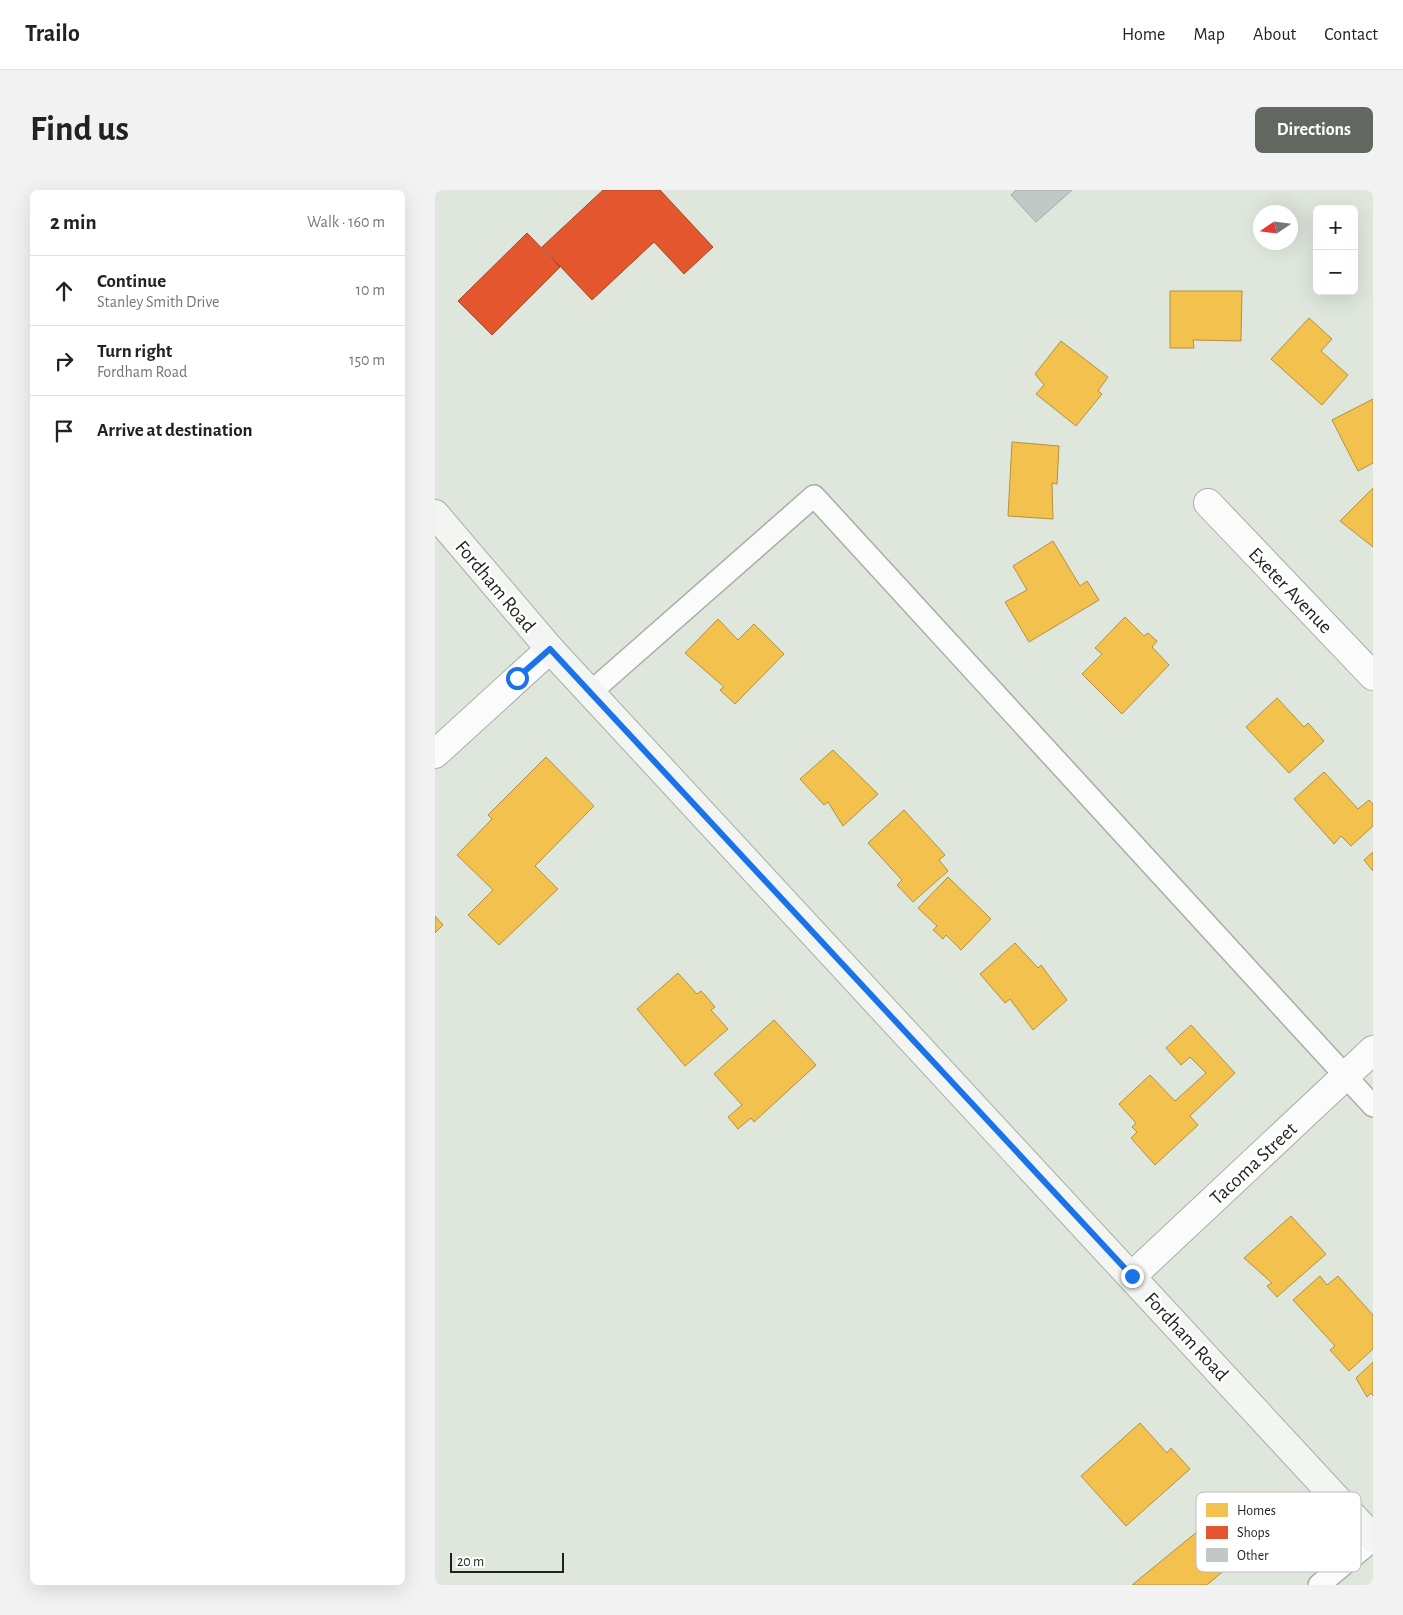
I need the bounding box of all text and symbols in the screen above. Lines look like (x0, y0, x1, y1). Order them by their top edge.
text: Trailo (25, 22, 80, 46)
text: Home (1122, 26, 1165, 44)
text: Map (1193, 26, 1225, 44)
text: About (1253, 26, 1296, 44)
text: Contact (1324, 26, 1378, 44)
button: Directions (1255, 107, 1373, 153)
text: Find us (30, 112, 129, 147)
north arrow (1253, 205, 1298, 250)
map controls (1313, 205, 1358, 295)
button: + (1313, 205, 1358, 250)
text: 2 min (50, 212, 97, 233)
text: Walk · 160 m (307, 214, 385, 230)
button: − (1313, 250, 1358, 295)
text: Continue (97, 272, 166, 291)
icon: ahead (50, 277, 78, 305)
text: 10 m (356, 282, 385, 298)
text: Stanley Smith Drive (97, 294, 219, 310)
text: Turn right (97, 342, 172, 361)
icon: right (50, 347, 78, 375)
text: 150 m (349, 352, 385, 368)
text: Fordham Road (97, 364, 187, 380)
icon: arrive (50, 417, 78, 445)
text: Arrive at destination (97, 421, 253, 440)
street label: Fordham Road (451, 537, 539, 636)
street label: Exeter Avenue (1245, 544, 1336, 637)
route start (506, 667, 529, 690)
street label: Tacoma Street (1206, 1118, 1301, 1209)
route end (1121, 1265, 1144, 1288)
street label: Fordham Road (1140, 1289, 1232, 1385)
legend (1196, 1492, 1361, 1572)
text: Homes (1237, 1504, 1276, 1518)
text: Shops (1237, 1526, 1270, 1540)
text: Other (1237, 1549, 1269, 1563)
scale bar (450, 1550, 564, 1573)
text: 20 m (457, 1555, 484, 1569)

